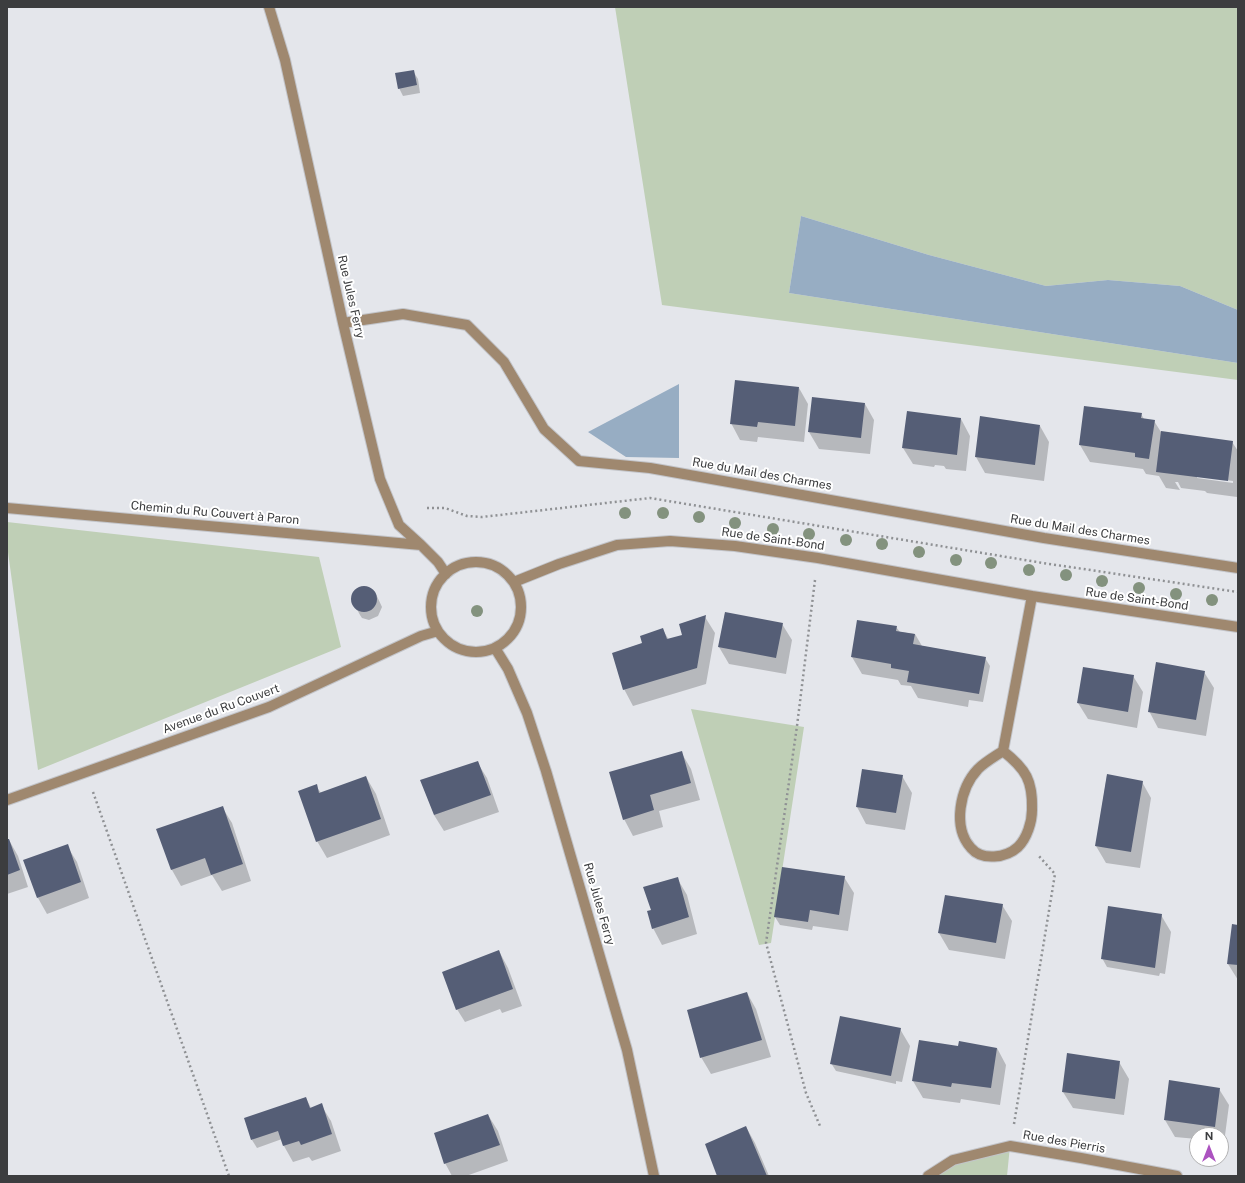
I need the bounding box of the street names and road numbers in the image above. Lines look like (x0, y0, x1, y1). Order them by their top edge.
street label: Rue Jules Ferry (334, 254, 368, 340)
street label: Rue du Mail des Charmes (691, 455, 833, 493)
street label: Chemin du Ru Couvert à Paron (130, 498, 300, 528)
street label: Rue du Mail des Charmes (1009, 512, 1151, 548)
street label: Rue de Saint-Bond (721, 525, 825, 553)
street label: Rue de Saint-Bond (1085, 585, 1189, 613)
street label: Avenue du Ru Couvert (161, 681, 281, 737)
street label: Rue Jules Ferry (580, 861, 618, 947)
street label: Rue des Pierris (1022, 1128, 1106, 1156)

